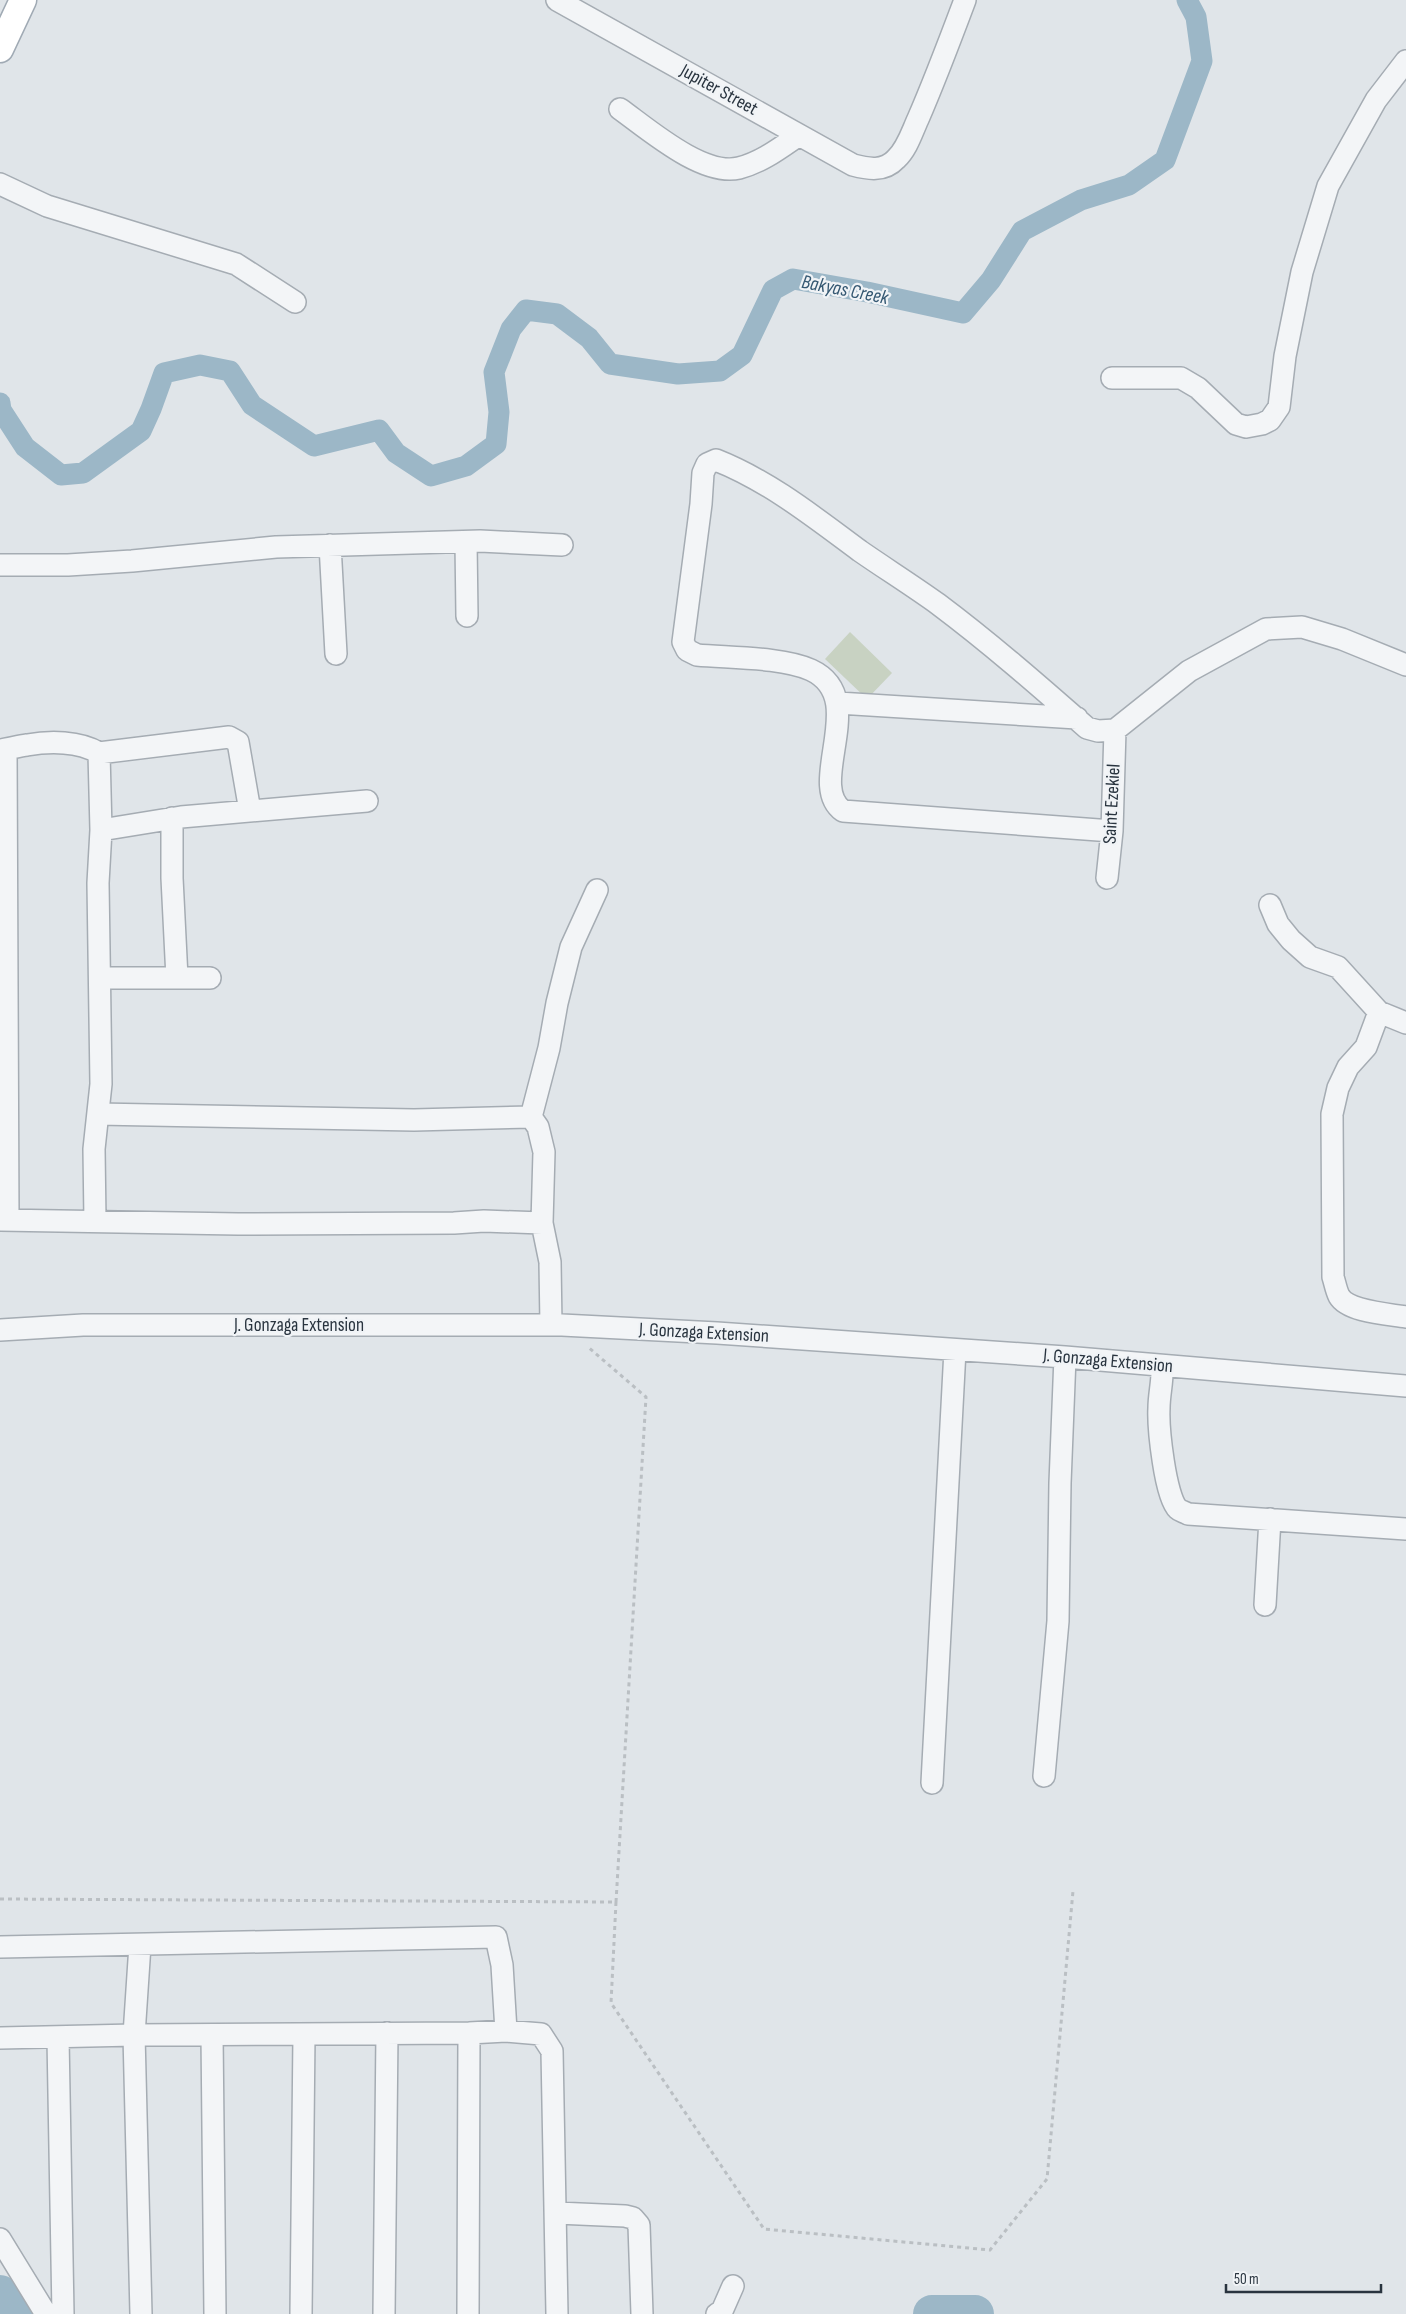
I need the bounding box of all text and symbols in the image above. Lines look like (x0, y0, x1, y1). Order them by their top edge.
street label: Jupiter Street (675, 59, 762, 121)
water label: Bakyas Creek (800, 270, 891, 310)
street label: Saint Ezekiel (1098, 763, 1126, 845)
street label: J. Gonzaga Extension (233, 1314, 364, 1337)
street label: J. Gonzaga Extension (637, 1318, 770, 1348)
street label: J. Gonzaga Extension (1041, 1344, 1174, 1378)
scale bar (1226, 2262, 1381, 2294)
text: 50 m (1234, 2270, 1259, 2289)

